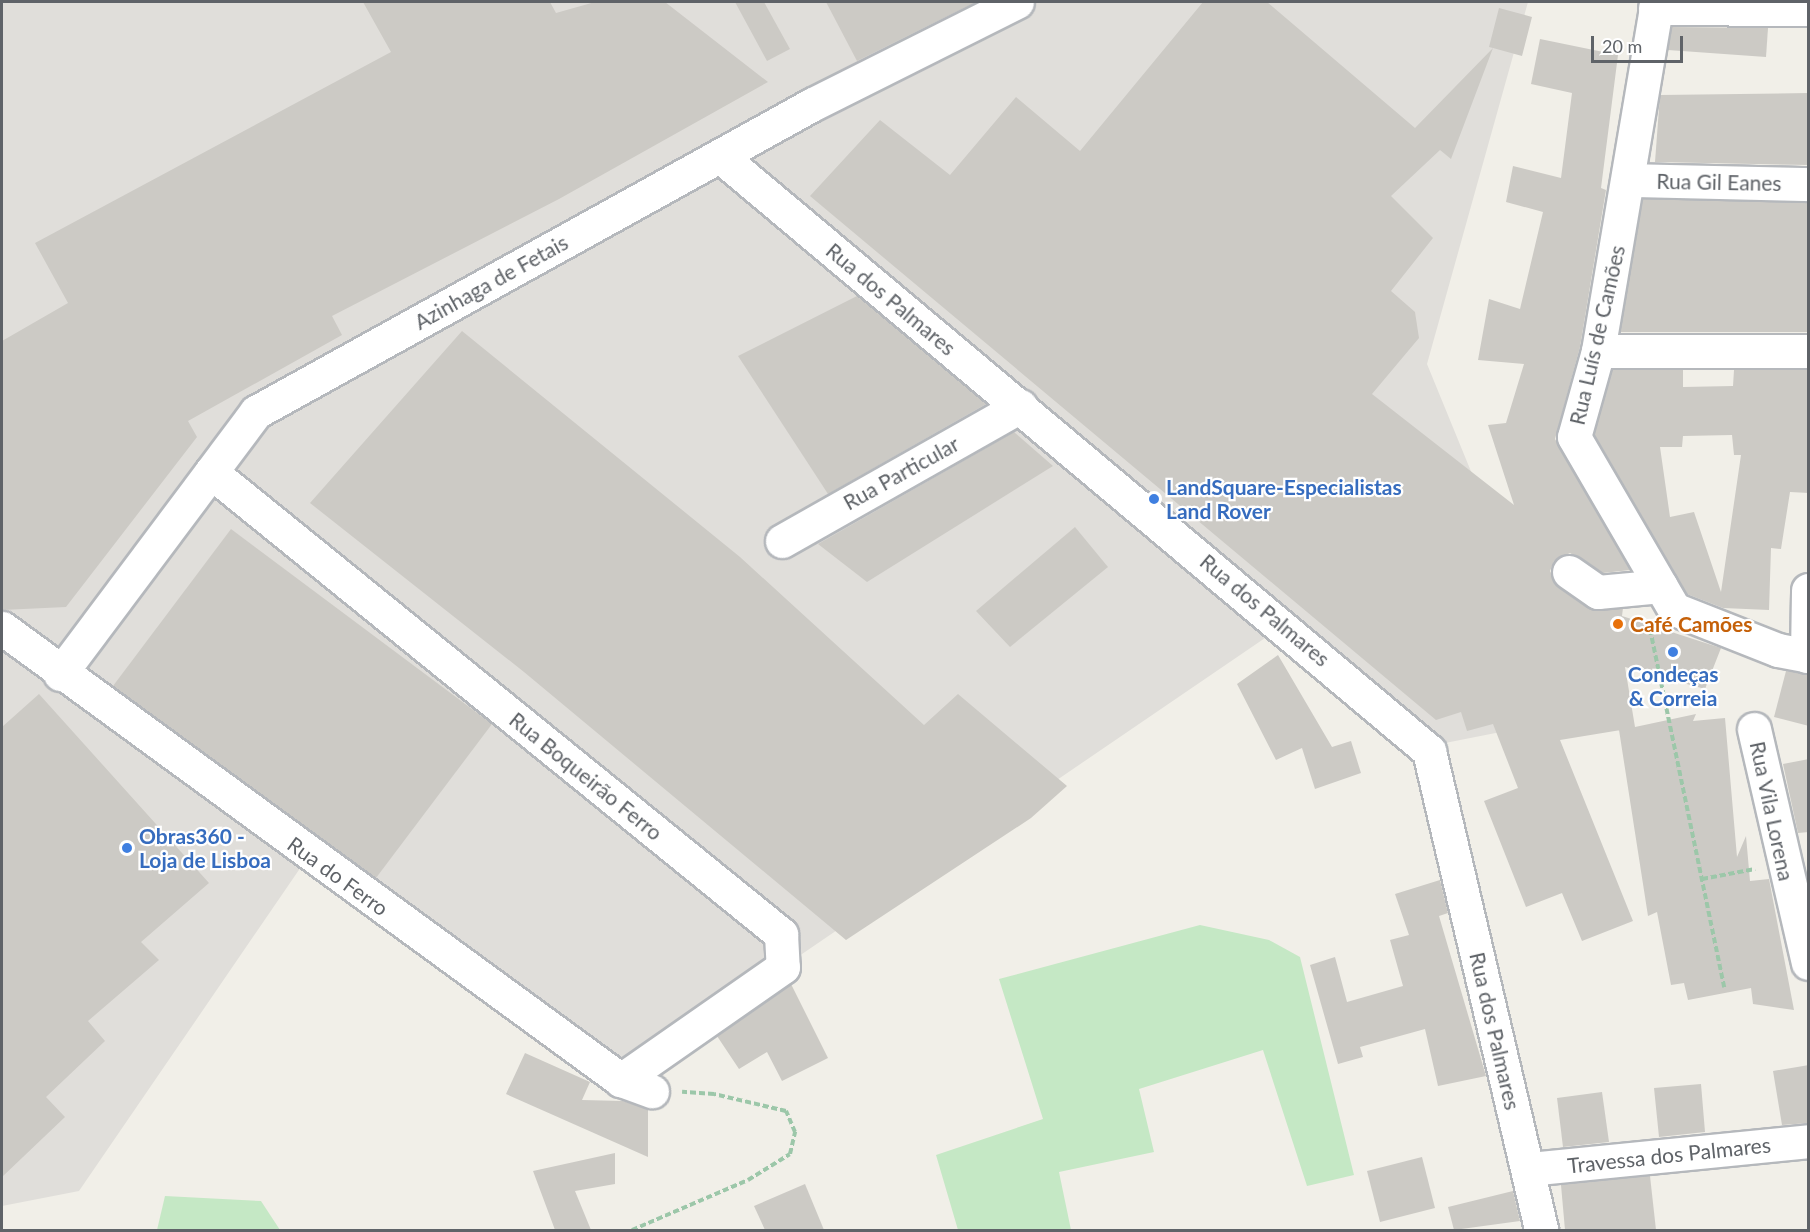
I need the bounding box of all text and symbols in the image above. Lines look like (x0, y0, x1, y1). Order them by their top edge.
scale bar (1594, 24, 1686, 62)
text: 20 m (1602, 35, 1642, 57)
street label: Rua Gil Eanes (1656, 168, 1782, 196)
street label: Azinhaga de Fetais (410, 229, 572, 335)
street label: Rua dos Palmares (821, 238, 961, 360)
street label: Rua Luís de Camões (1564, 243, 1630, 427)
street label: Rua Particular (839, 431, 963, 515)
place label: LandSquare-Especialistas Land Rover (1166, 474, 1402, 524)
marker: LandSquare-Especialistas Land Rover (1147, 492, 1161, 506)
street label: Rua dos Palmares (1195, 549, 1335, 671)
place label: Café Camões (1630, 611, 1753, 637)
marker: Café Camões (1611, 617, 1625, 631)
marker: Condeças & Correia (1666, 645, 1680, 659)
place label: Condeças & Correia (1628, 661, 1718, 711)
street label: Rua Boqueirão Ferro (505, 707, 667, 845)
street label: Rua Vila Lorena (1745, 739, 1799, 883)
place label: Obras360 - Loja de Lisboa (139, 823, 271, 873)
street label: Rua do Ferro (283, 831, 393, 921)
marker: Obras360 - Loja de Lisboa (120, 841, 134, 855)
street label: Rua dos Palmares (1465, 950, 1525, 1112)
street label: Travessa dos Palmares (1566, 1132, 1772, 1178)

